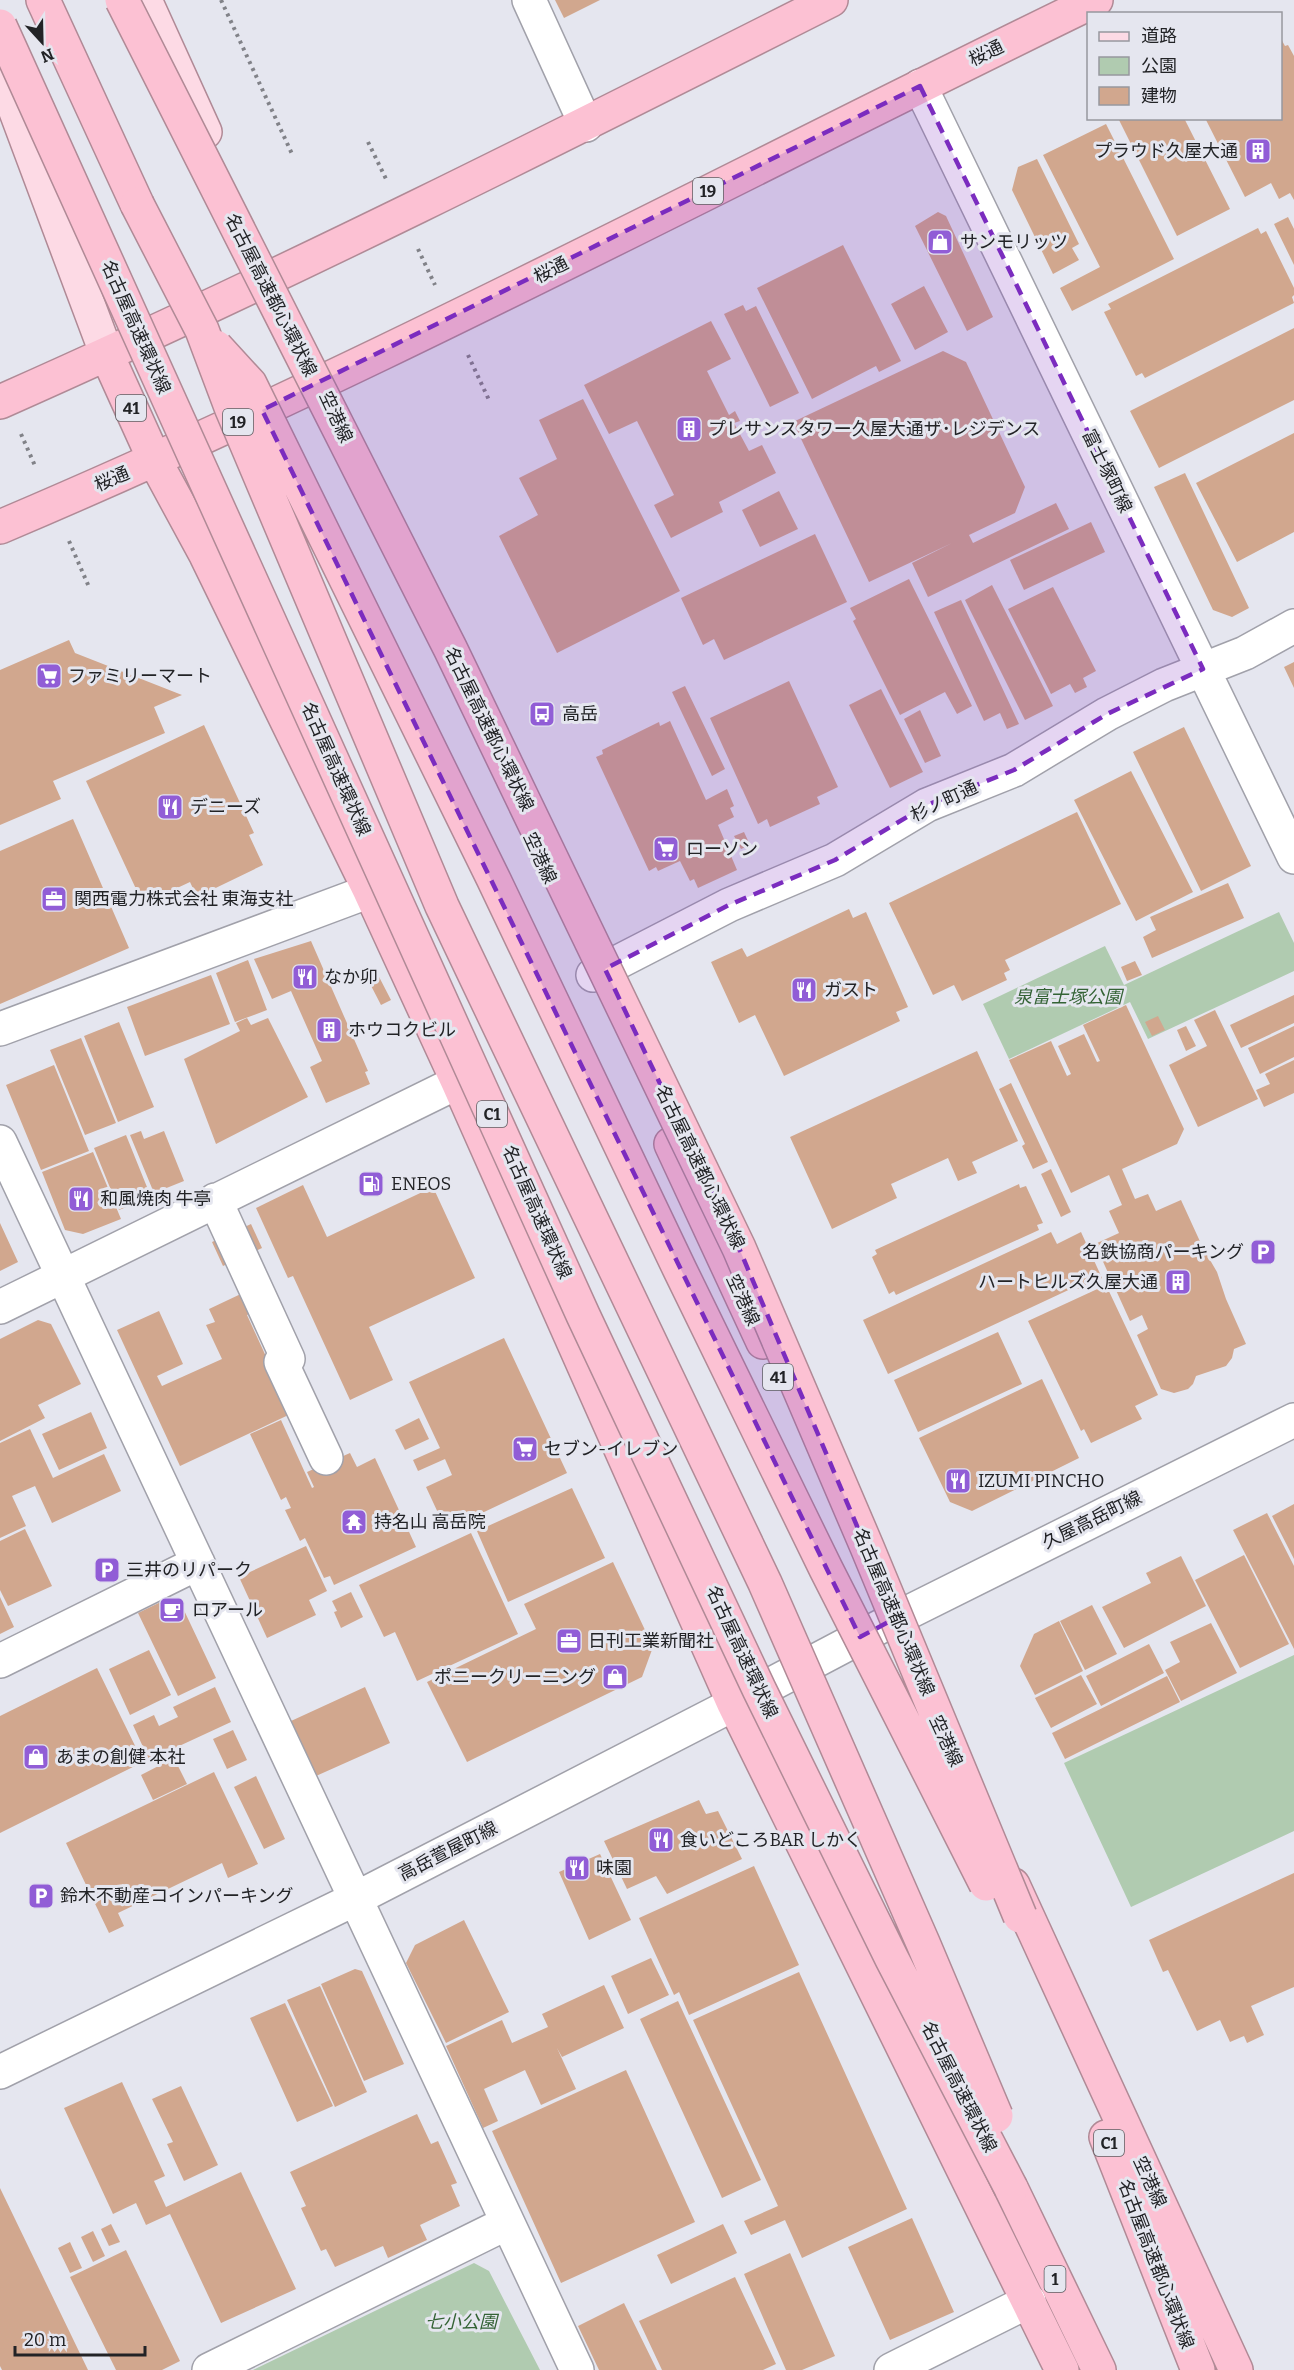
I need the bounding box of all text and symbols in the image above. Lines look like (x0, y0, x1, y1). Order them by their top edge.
north arrow (12, 12, 72, 72)
legend (1087, 12, 1282, 120)
text: 道路 (1141, 25, 1177, 47)
street label: 桜通 (965, 35, 1007, 71)
text: N (38, 44, 57, 67)
text: 公園 (1141, 55, 1177, 77)
text: 建物 (1141, 85, 1177, 107)
building icon: プラウド久屋大通 (1243, 136, 1273, 166)
place label: プラウド久屋大通 (1094, 140, 1238, 162)
road number: 19 (693, 178, 723, 204)
street label: 名古屋高速都心環状線 (220, 210, 322, 380)
shop icon: サンモリッツ (925, 227, 955, 257)
place label: サンモリッツ (960, 231, 1068, 253)
street label: 桜通 (530, 252, 572, 288)
street label: 名古屋高速環状線 (97, 257, 175, 397)
street label: 空港線 (315, 388, 357, 446)
road number: 41 (116, 395, 146, 421)
road number: 19 (223, 409, 253, 435)
building icon: プレサンスタワー久屋大通ザ･レジデンス (674, 414, 704, 444)
place label: プレサンスタワー久屋大通ザ･レジデンス (708, 418, 1040, 440)
street label: 富士塚町線 (1077, 426, 1137, 516)
street label: 桜通 (91, 462, 133, 496)
street label: 名古屋高速都心環状線 (440, 643, 538, 815)
supermarket icon: ファミリーマート (34, 661, 64, 691)
place label: ファミリーマート (68, 665, 212, 687)
street label: 名古屋高速環状線 (297, 699, 375, 839)
bus stop icon: 高岳 (527, 699, 557, 729)
place label: 高岳 (562, 703, 598, 725)
street label: 杉ノ町通 (907, 776, 981, 826)
restaurant icon: デニーズ (155, 792, 185, 822)
place label: デニーズ (190, 796, 261, 818)
street label: 空港線 (519, 829, 561, 887)
supermarket icon: ローソン (651, 834, 681, 864)
place label: ローソン (686, 838, 758, 860)
office icon: 関西電力株式会社 東海支社 (39, 884, 69, 914)
place label: 関西電力株式会社 東海支社 (74, 888, 294, 910)
restaurant icon: なか卯 (290, 962, 320, 992)
place label: なか卯 (324, 966, 378, 988)
restaurant icon: ガスト (789, 975, 819, 1005)
place label: ガスト (824, 979, 878, 1001)
park label: 泉富士塚公園 (1014, 986, 1125, 1008)
building icon: ホウコクビル (314, 1015, 344, 1045)
place label: ホウコクビル (348, 1019, 456, 1041)
street label: 名古屋高速都心環状線 (651, 1081, 749, 1253)
road number: C1 (477, 1101, 507, 1127)
street label: 名古屋高速環状線 (498, 1142, 576, 1282)
fuel station icon: ENEOS (356, 1169, 386, 1199)
place label: ENEOS (391, 1173, 451, 1195)
restaurant icon: 和風焼肉 牛亭 (66, 1184, 96, 1214)
place label: 和風焼肉 牛亭 (100, 1188, 212, 1210)
parking icon: 名鉄協商パーキング (1248, 1237, 1278, 1267)
place label: 名鉄協商パーキング (1083, 1241, 1244, 1263)
building icon: ハートヒルズ久屋大通 (1163, 1267, 1193, 1297)
street label: 空港線 (722, 1271, 764, 1329)
place label: ハートヒルズ久屋大通 (978, 1271, 1158, 1293)
road number: 41 (763, 1364, 793, 1390)
supermarket icon: セブン-イレブン (510, 1434, 540, 1464)
place label: セブン-イレブン (544, 1438, 678, 1460)
restaurant icon: IZUMI PINCHO (943, 1466, 973, 1496)
place label: IZUMI PINCHO (978, 1470, 1104, 1492)
street label: 久屋高岳町線 (1039, 1486, 1145, 1554)
temple icon: 持名山 高岳院 (339, 1507, 369, 1537)
place label: 持名山 高岳院 (374, 1511, 486, 1533)
street label: 名古屋高速都心環状線 (849, 1525, 939, 1699)
parking icon: 三井のリパーク (92, 1555, 122, 1585)
place label: 三井のリパーク (126, 1559, 252, 1581)
street label: 名古屋高速環状線 (702, 1582, 782, 1722)
cafe icon: ロアール (157, 1595, 187, 1625)
place label: ロアール (192, 1599, 263, 1621)
office icon: 日刊工業新聞社 (554, 1626, 584, 1656)
place label: 日刊工業新聞社 (588, 1630, 714, 1652)
shop icon: ポニークリーニング (600, 1662, 630, 1692)
place label: ポニークリーニング (434, 1666, 596, 1688)
street label: 空港線 (925, 1712, 967, 1770)
shop icon: あまの創健 本社 (21, 1742, 51, 1772)
place label: あまの創健 本社 (56, 1746, 186, 1768)
street label: 高岳萱屋町線 (395, 1817, 501, 1885)
restaurant icon: 食いどころBAR しかく (646, 1825, 676, 1855)
place label: 食いどころBAR しかく (680, 1829, 862, 1851)
restaurant icon: 味園 (562, 1853, 592, 1883)
place label: 味園 (596, 1857, 632, 1879)
parking icon: 鈴木不動産コインパーキング (26, 1881, 56, 1911)
place label: 鈴木不動産コインパーキング (60, 1885, 293, 1907)
street label: 名古屋高速環状線 (917, 2018, 1001, 2156)
road number: C1 (1094, 2130, 1124, 2156)
street label: 空港線 (1129, 2153, 1171, 2211)
street label: 名古屋高速都心環状線 (1113, 2176, 1199, 2352)
road number: 1 (1044, 2266, 1066, 2292)
park label: 七小公園 (425, 2311, 500, 2333)
scale bar (15, 2319, 146, 2357)
text: 20 m (24, 2329, 66, 2351)

